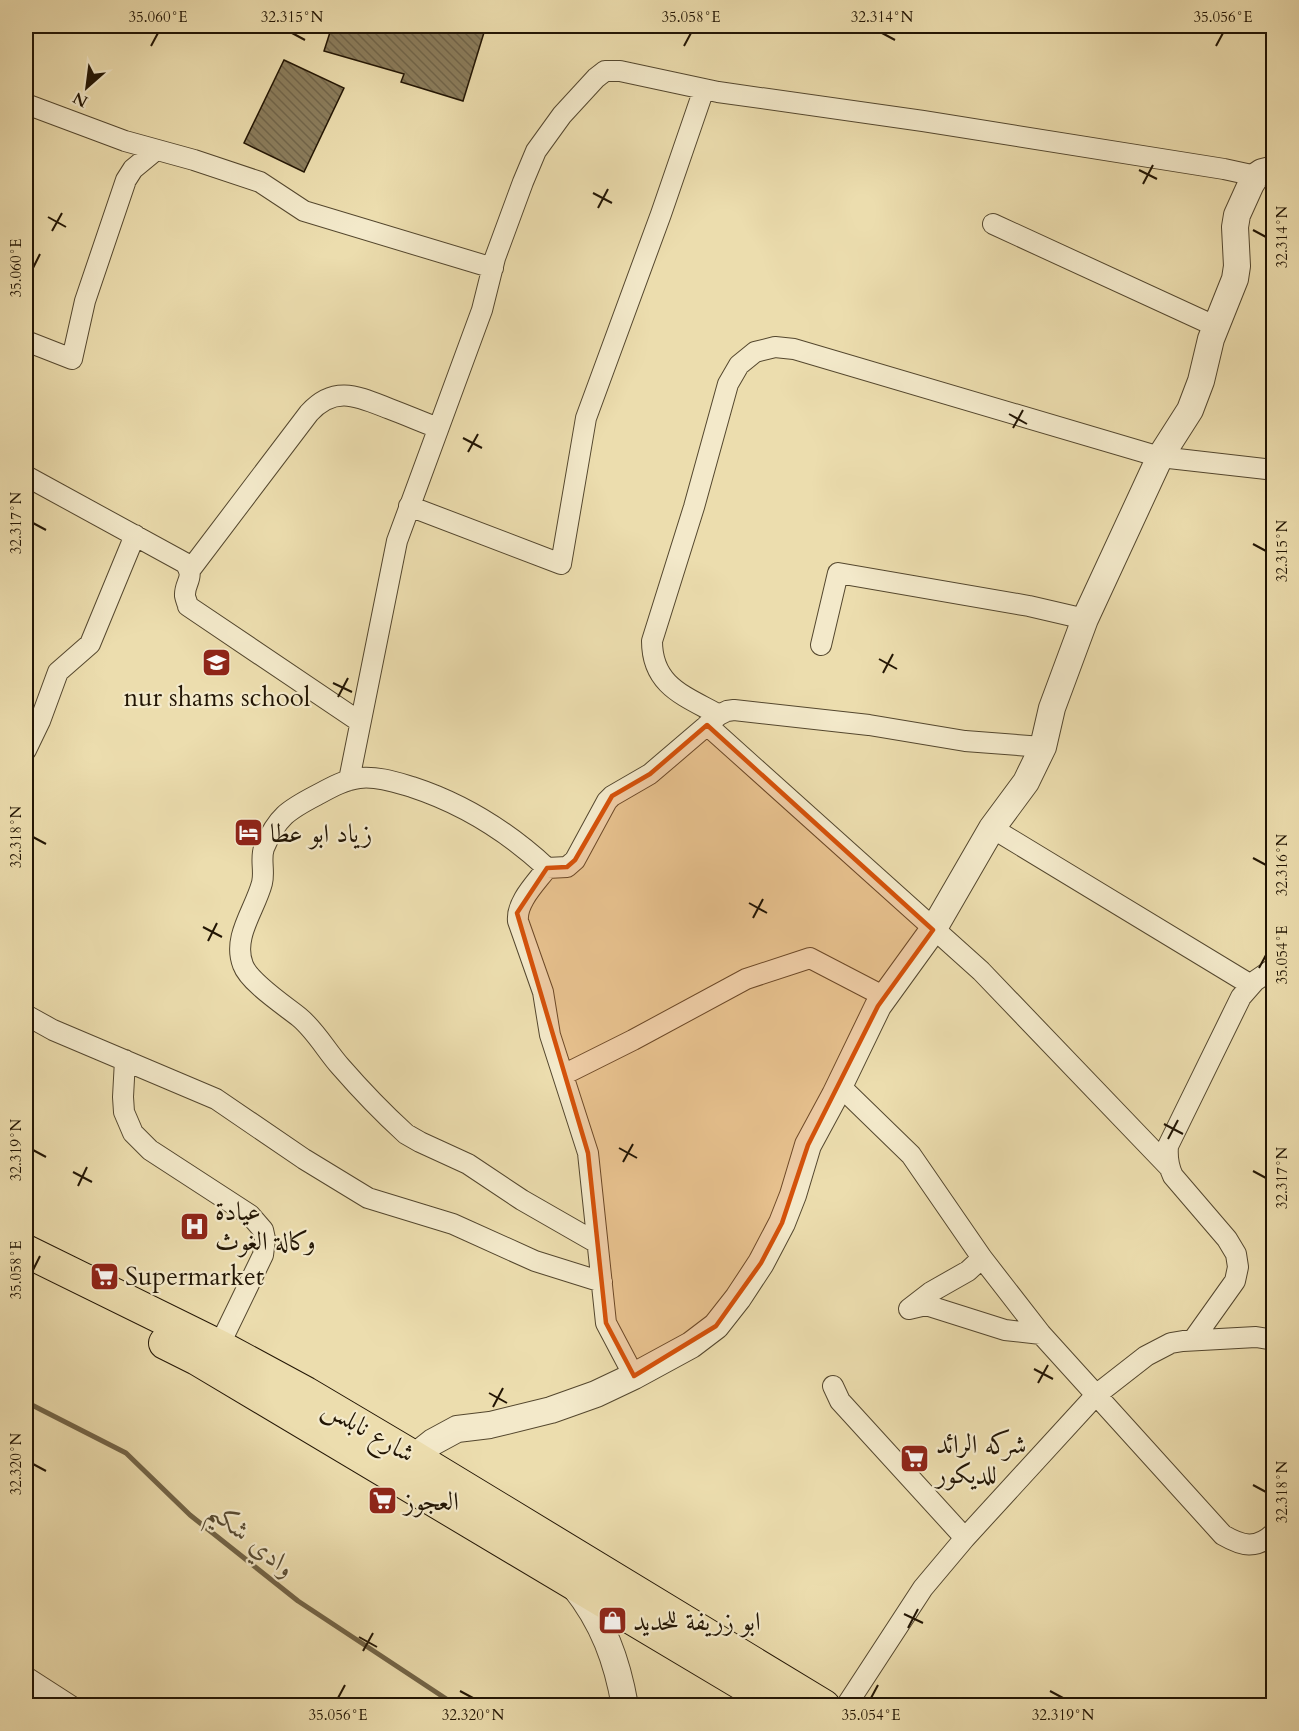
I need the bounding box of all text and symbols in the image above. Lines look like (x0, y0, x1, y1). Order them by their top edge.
text: 35.060°E (128, 7, 188, 27)
text: 32.315°N (261, 7, 324, 27)
text: 35.058°E (661, 7, 721, 27)
text: 32.314°N (851, 7, 914, 27)
text: 35.056°E (1193, 7, 1253, 27)
north arrow (57, 57, 117, 117)
text: N (69, 86, 92, 112)
text: 32.314°N (1272, 205, 1292, 268)
text: 35.060°E (6, 238, 26, 298)
text: 32.317°N (6, 491, 26, 554)
text: 32.315°N (1272, 519, 1292, 582)
school or university icon: nur shams school (201, 647, 233, 679)
place label: nur shams school (124, 680, 311, 715)
text: 32.318°N (6, 805, 26, 868)
place label: زياد ابو عطا (270, 816, 372, 851)
hotel icon: زياد ابو عطا (233, 817, 265, 849)
text: 32.316°N (1272, 833, 1292, 896)
text: 35.054°E (1272, 925, 1292, 985)
text: 32.319°N (6, 1118, 26, 1181)
text: 32.317°N (1272, 1146, 1292, 1209)
place label: عيادة وكالة الغوث (215, 1194, 316, 1259)
hospital icon: عيادة وكالة الغوث (178, 1210, 210, 1242)
text: 35.058°E (6, 1240, 26, 1300)
place label: Supermarket (125, 1259, 264, 1294)
supermarket icon: Supermarket (88, 1260, 120, 1292)
street label: شارع نابلس (314, 1390, 421, 1474)
place label: شركه الرائد للديكور (933, 1427, 1026, 1492)
text: 32.320°N (6, 1432, 26, 1495)
supermarket icon: شركه الرائد للديكور (899, 1443, 931, 1475)
text: 32.318°N (1272, 1460, 1292, 1523)
place label: العجوز (401, 1484, 459, 1519)
supermarket icon: العجوز (367, 1485, 399, 1517)
water label: وادي شكيم (195, 1492, 303, 1593)
place label: ابو زريفة للحديد (633, 1604, 761, 1639)
shop icon: ابو زريفة للحديد (596, 1605, 628, 1637)
text: 35.056°E (308, 1705, 368, 1725)
text: 32.320°N (442, 1705, 505, 1725)
text: 35.054°E (841, 1705, 901, 1725)
text: 32.319°N (1032, 1705, 1095, 1725)

